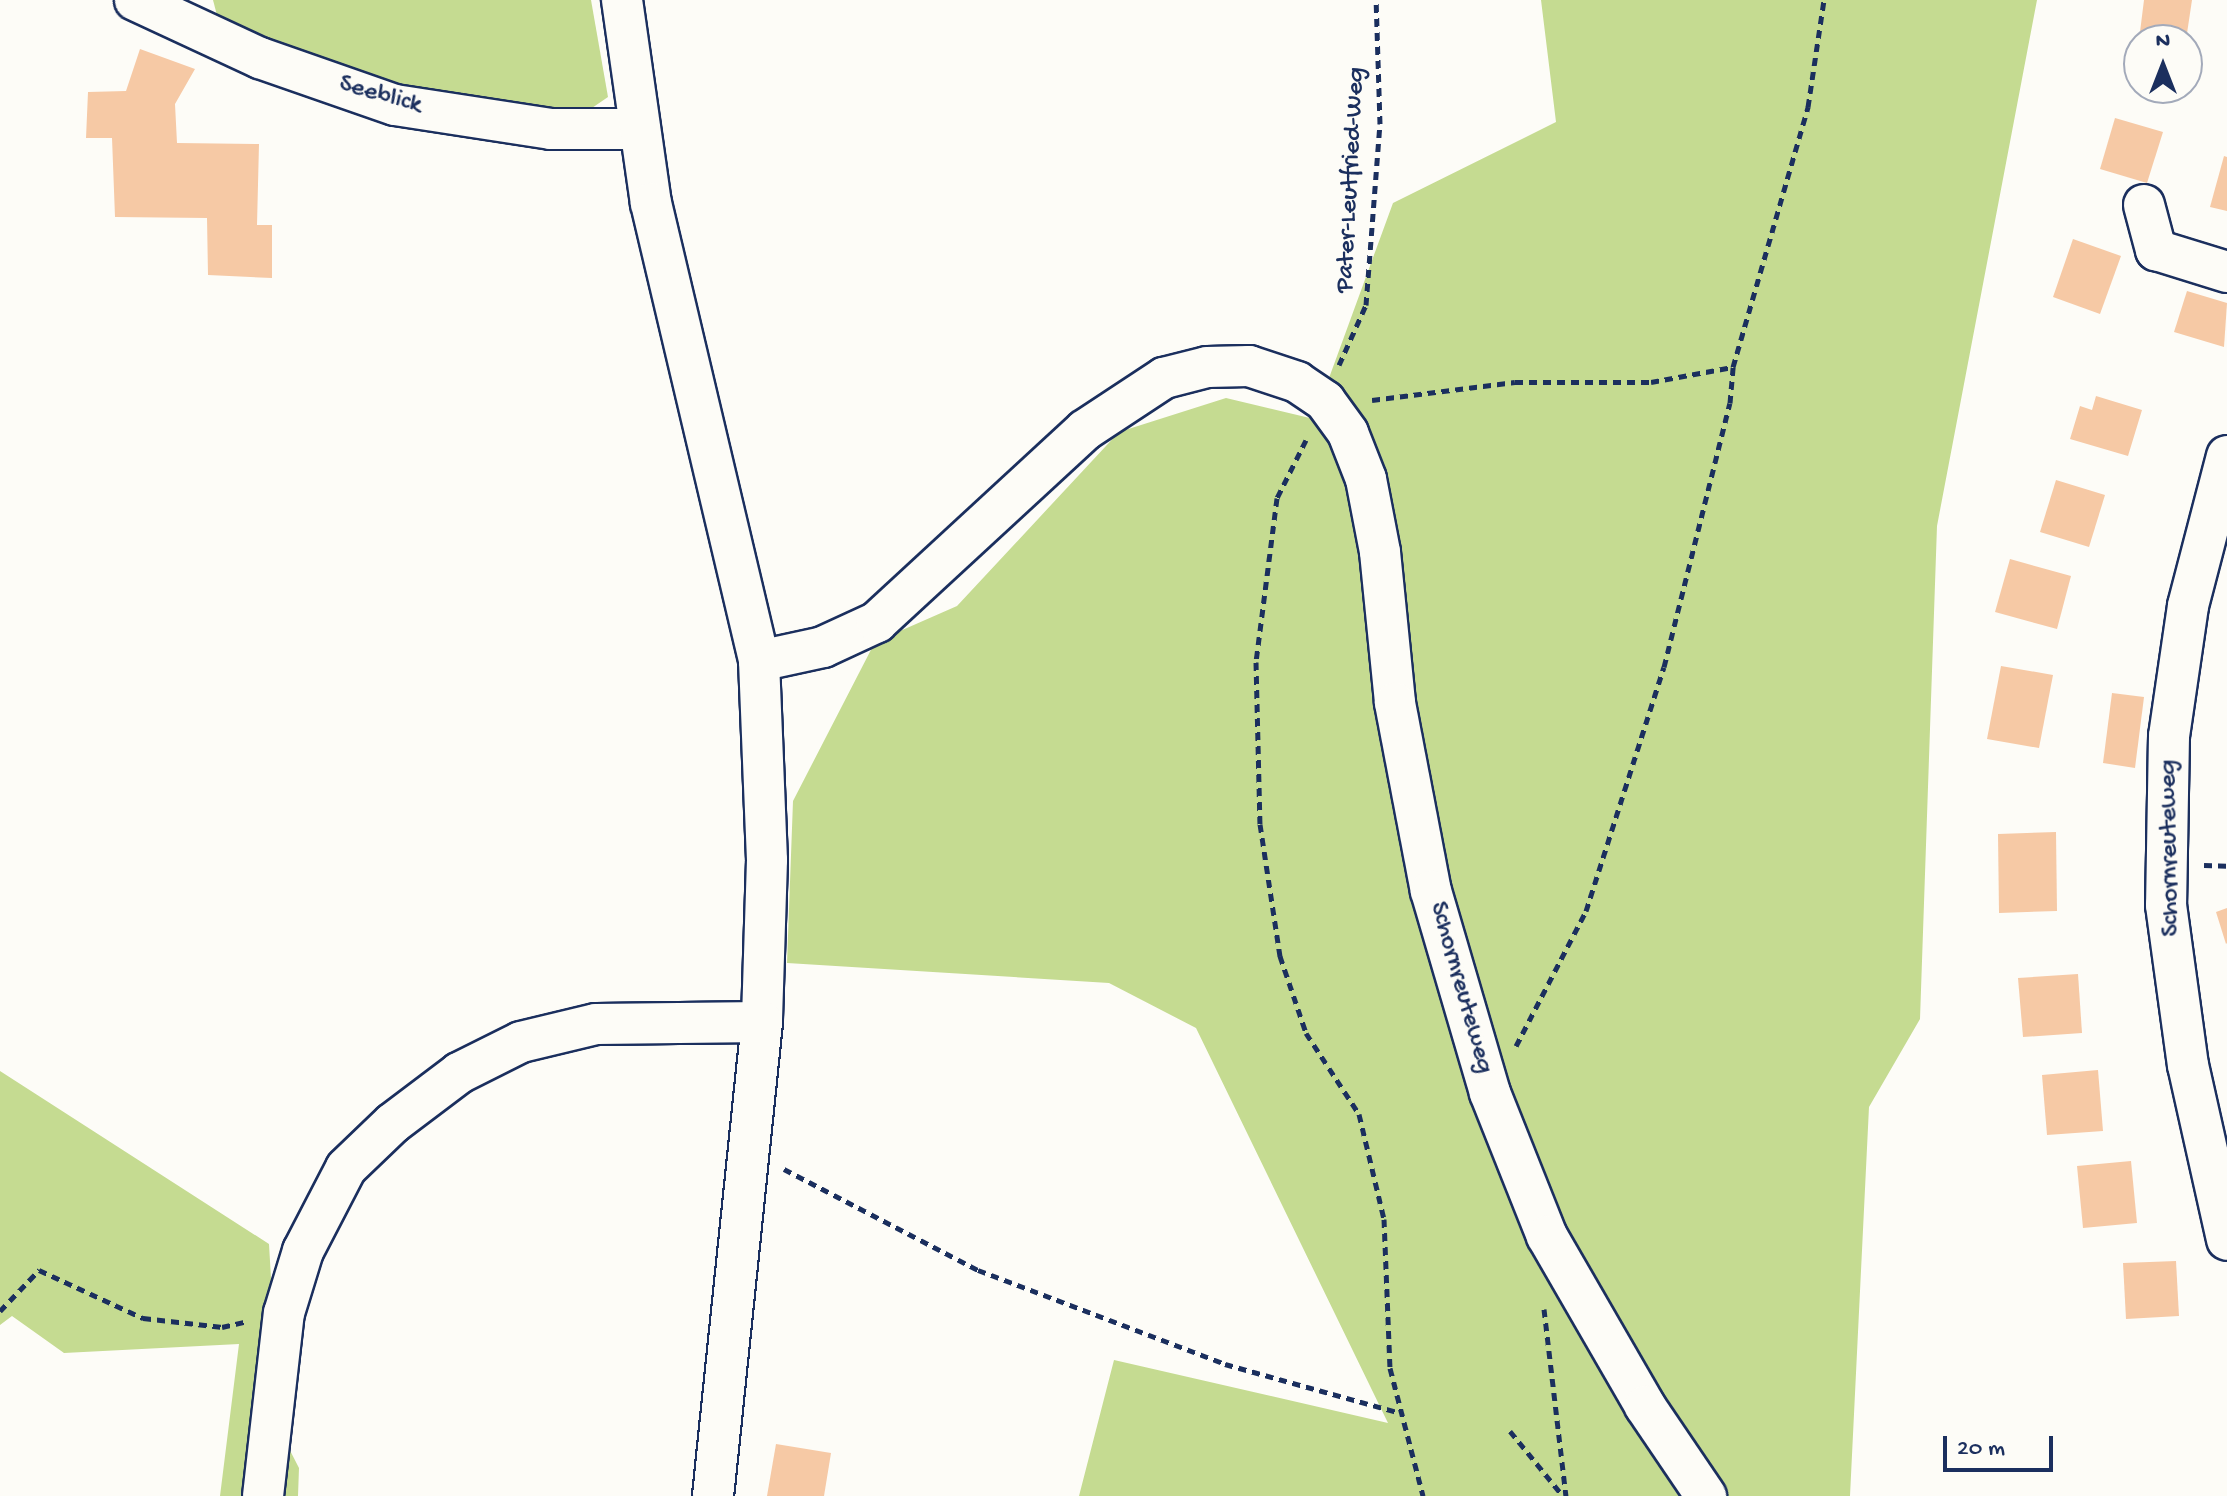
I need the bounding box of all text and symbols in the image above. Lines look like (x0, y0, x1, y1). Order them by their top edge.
north arrow (2123, 24, 2203, 104)
text: N (2156, 29, 2170, 55)
street label: Pater-Leutfried-Weg (1331, 66, 1373, 294)
street label: Seeblick (335, 69, 425, 123)
street label: Schornreuteweg (2154, 759, 2188, 937)
street label: Schornreuteweg (1421, 899, 1499, 1077)
scale bar (1947, 1420, 2057, 1470)
text: 20 m (1957, 1435, 2005, 1464)

